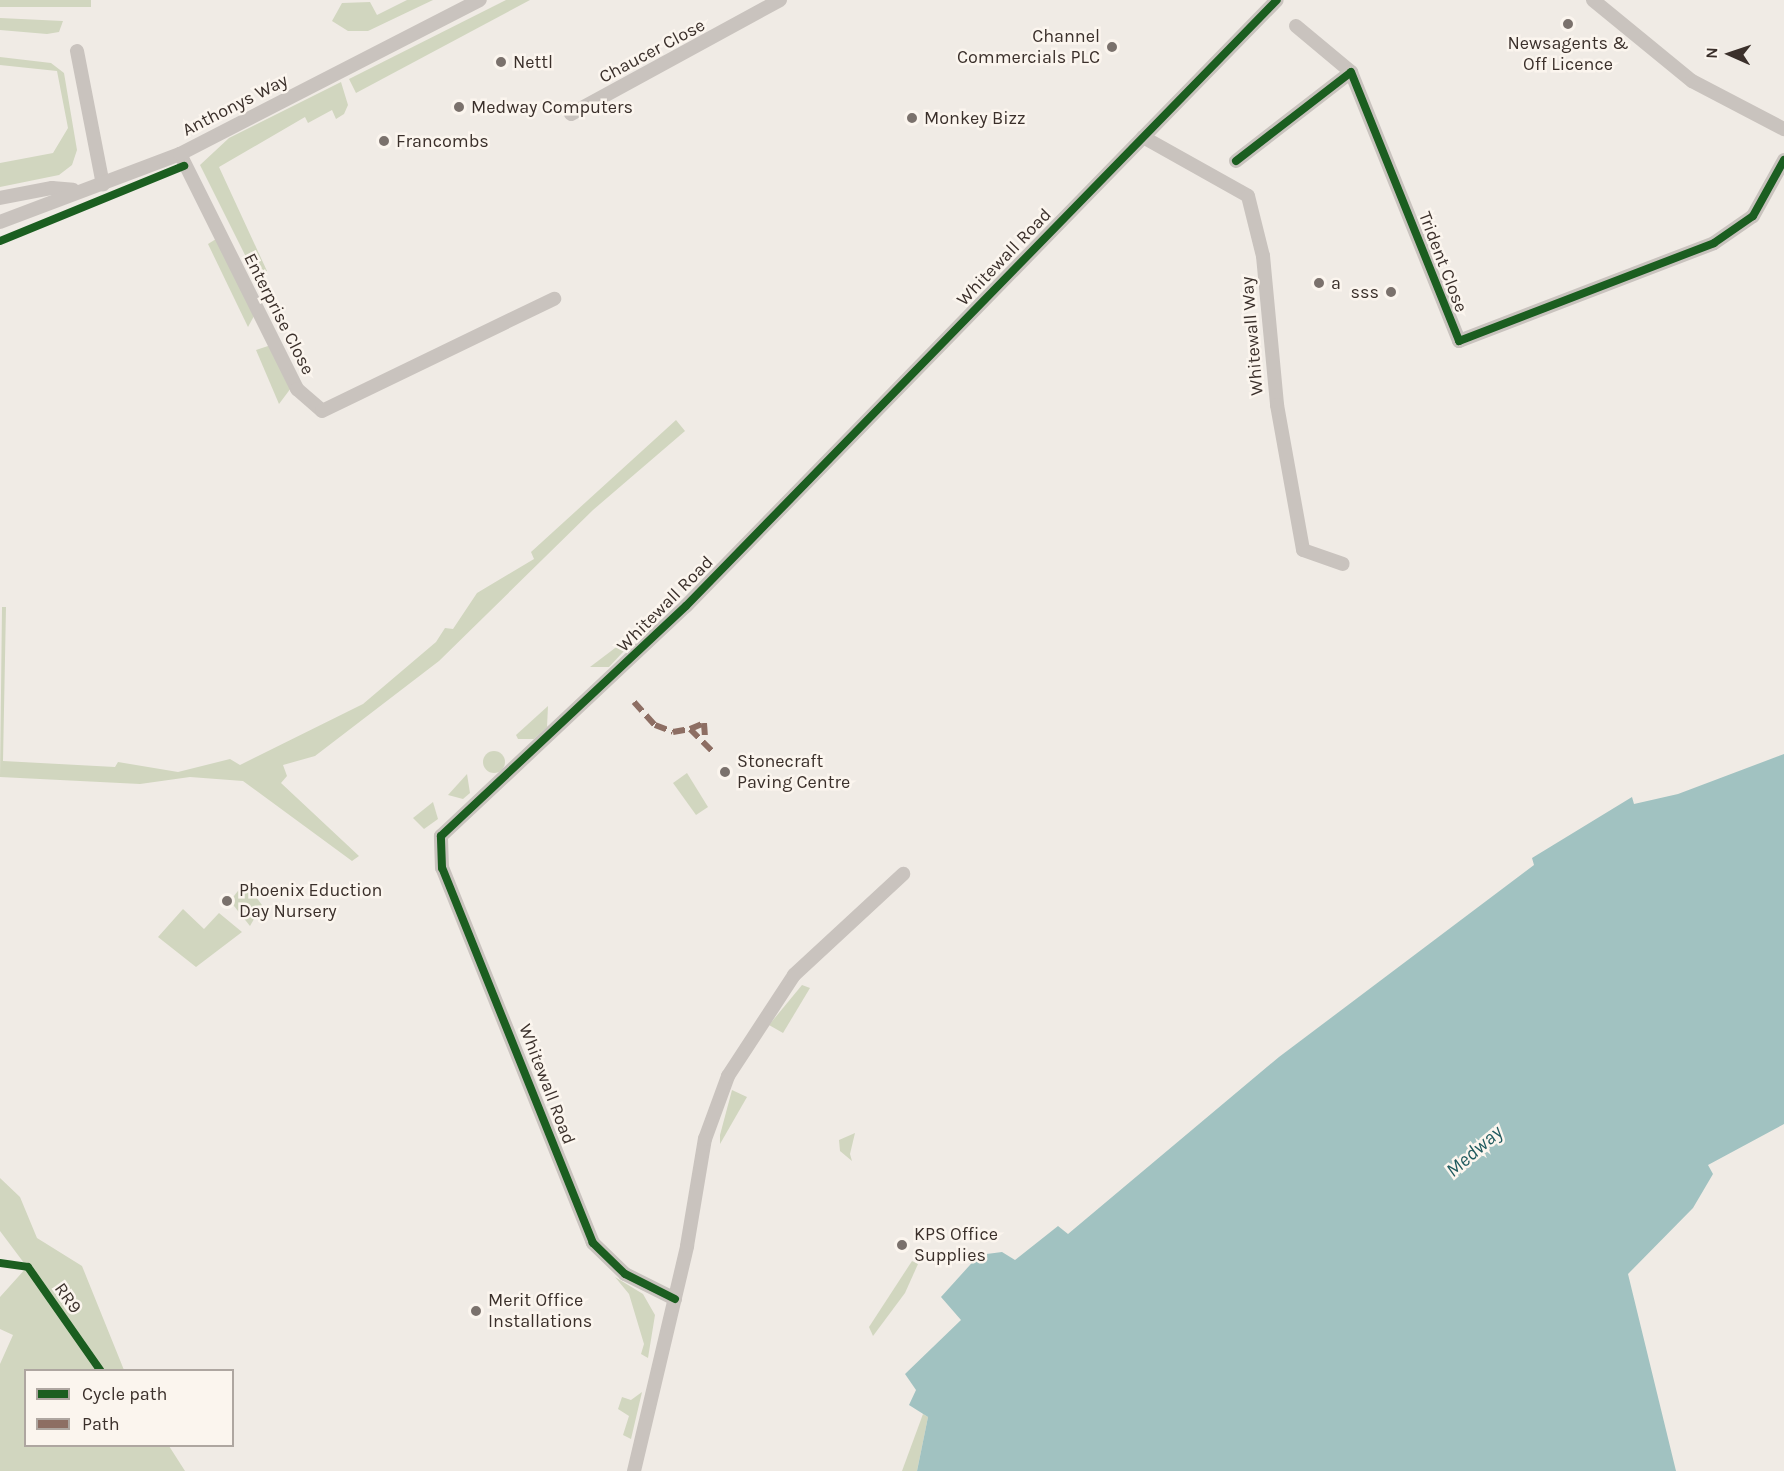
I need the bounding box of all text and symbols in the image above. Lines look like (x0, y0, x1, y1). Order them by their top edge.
street label: Chaucer Close (595, 14, 709, 88)
marker: Newsagents & Off Licence (1561, 17, 1575, 31)
north arrow (1700, 24, 1760, 84)
place label: Channel Commercials PLC (957, 26, 1100, 68)
place label: Newsagents & Off Licence (1507, 33, 1629, 76)
marker: Channel Commercials PLC (1105, 40, 1119, 54)
text: N (1702, 47, 1721, 59)
place label: Nettl (513, 51, 553, 73)
marker: Nettl (494, 55, 508, 69)
street label: Anthonys Way (179, 69, 291, 141)
place label: Medway Computers (471, 96, 633, 118)
marker: Medway Computers (452, 100, 466, 114)
place label: Monkey Bizz (924, 107, 1026, 129)
marker: Monkey Bizz (905, 111, 919, 125)
place label: Francombs (396, 130, 489, 152)
marker: Francombs (377, 134, 391, 148)
street label: Whitewall Road (952, 204, 1056, 310)
street label: Trident Close (1414, 209, 1472, 315)
street label: Enterprise Close (239, 250, 319, 378)
place label: a (1331, 272, 1341, 294)
street label: Whitewall Way (1236, 276, 1268, 396)
marker: a (1312, 276, 1326, 290)
place label: sss (1351, 281, 1379, 303)
marker: sss (1384, 285, 1398, 299)
street label: Whitewall Road (612, 551, 718, 657)
place label: Stonecraft Paving Centre (737, 751, 850, 794)
marker: Stonecraft Paving Centre (718, 765, 732, 779)
place label: Phoenix Eduction Day Nursery (239, 880, 382, 922)
marker: Phoenix Eduction Day Nursery (220, 894, 234, 908)
street label: Whitewall Road (514, 1021, 580, 1147)
water label: Medway (1441, 1120, 1507, 1182)
place label: KPS Office Supplies (914, 1224, 998, 1266)
marker: KPS Office Supplies (895, 1238, 909, 1252)
street label: RR9 (50, 1278, 86, 1318)
place label: Merit Office Installations (488, 1290, 592, 1332)
marker: Merit Office Installations (469, 1304, 483, 1318)
legend (24, 1369, 234, 1447)
text: Cycle path (82, 1383, 167, 1405)
text: Path (82, 1413, 120, 1435)

